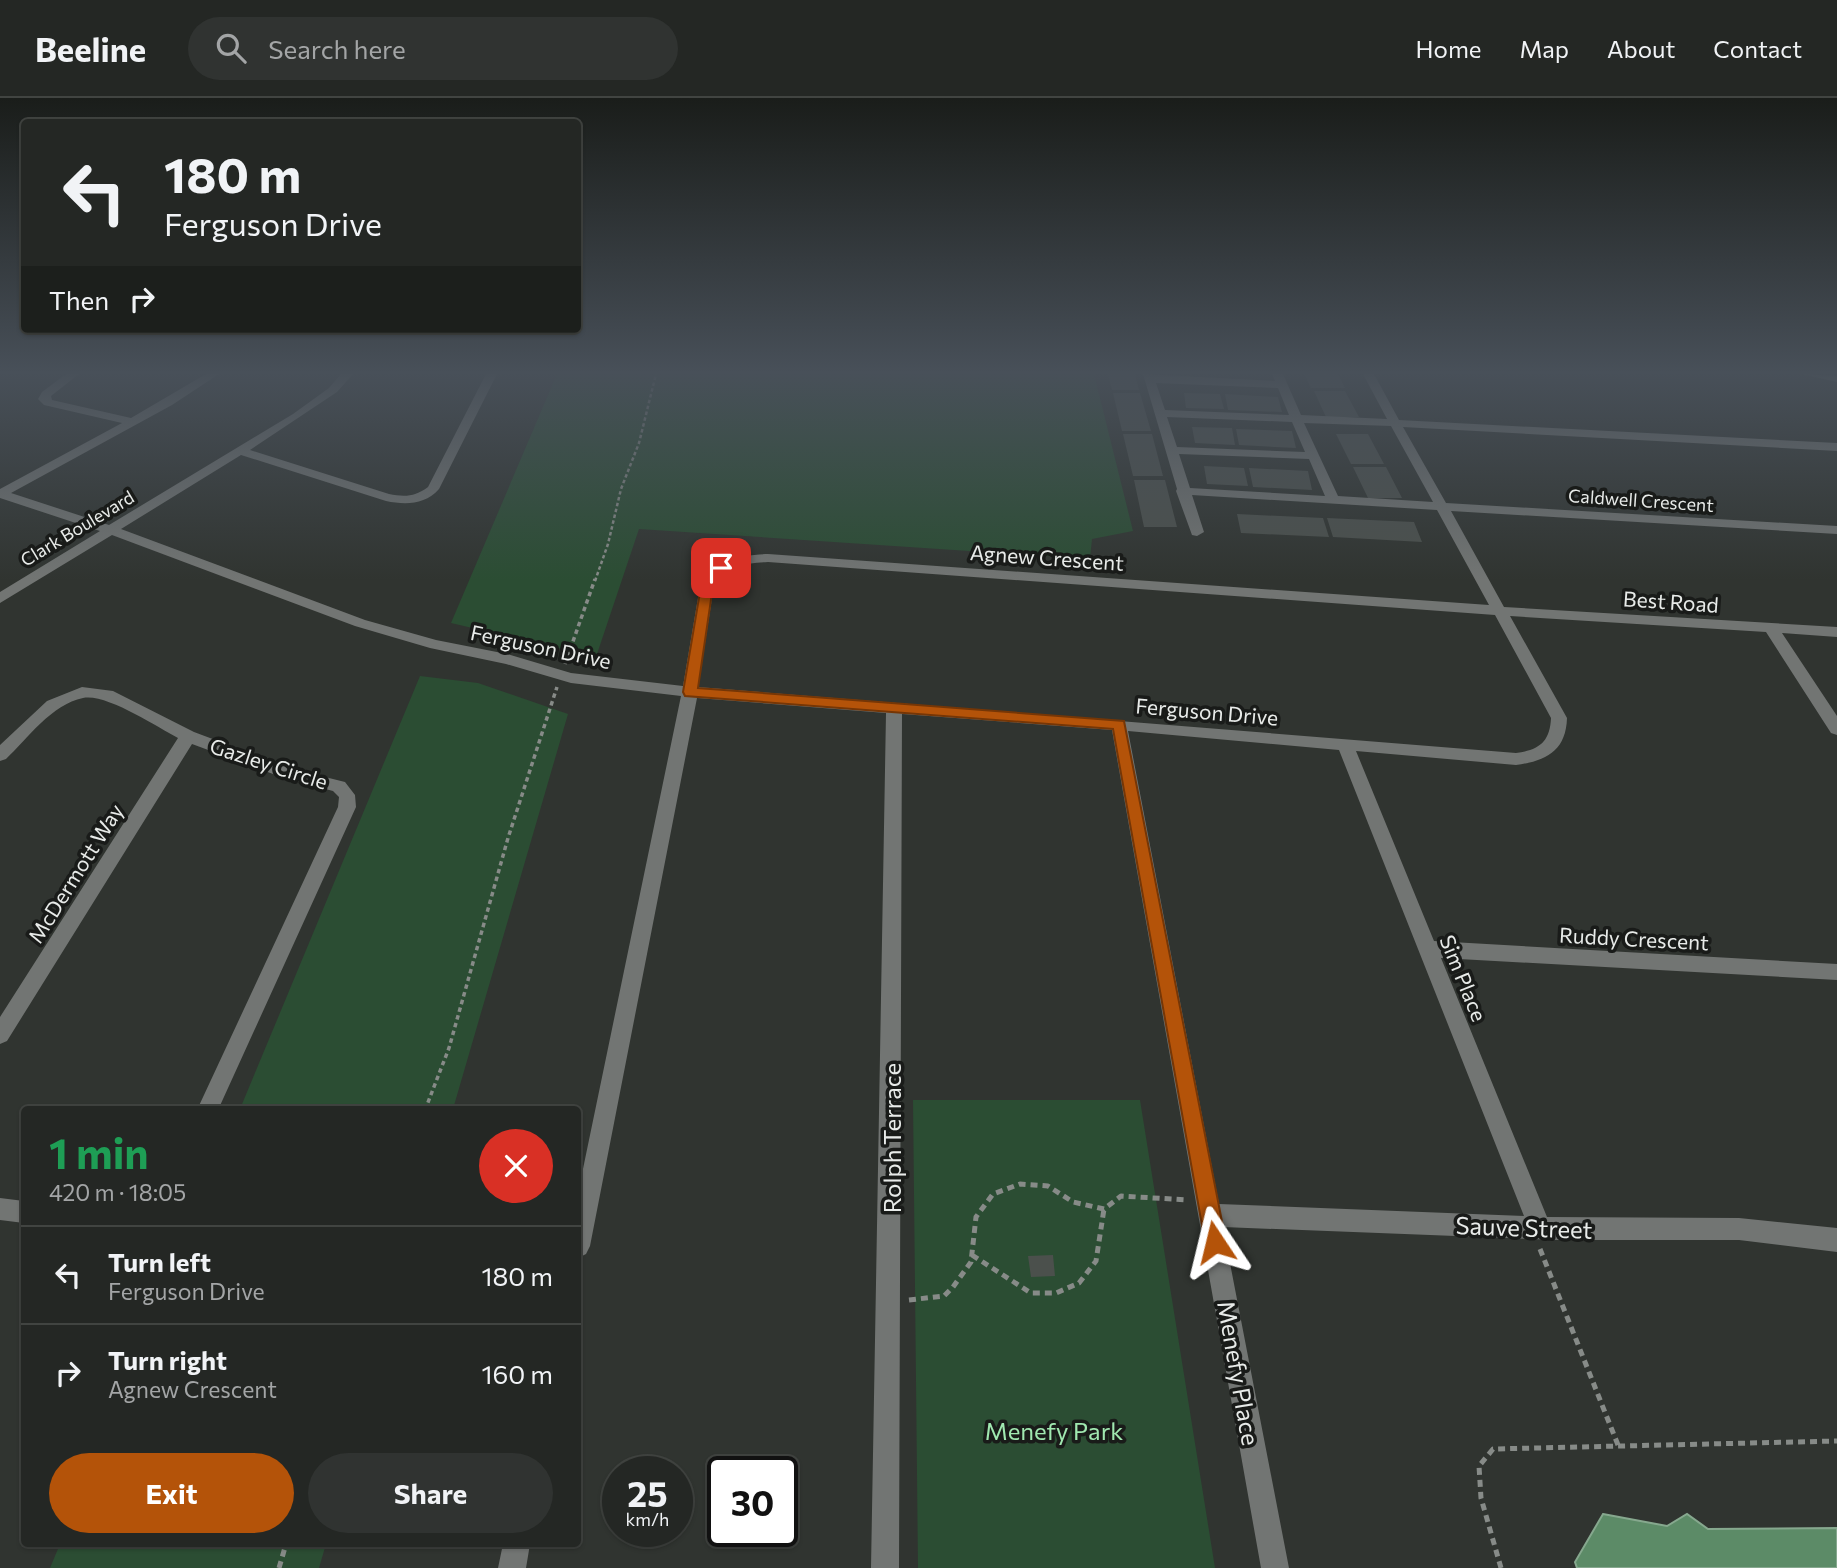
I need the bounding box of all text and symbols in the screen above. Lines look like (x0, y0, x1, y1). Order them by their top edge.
search box (188, 17, 678, 80)
text: Beeline (35, 28, 146, 69)
icon: search (212, 29, 250, 67)
text: Search here (268, 33, 406, 64)
text: Home (1416, 34, 1482, 63)
text: Map (1520, 34, 1569, 63)
text: About (1607, 34, 1675, 63)
text: Contact (1713, 34, 1802, 63)
text: 180 m (164, 143, 301, 203)
icon: left (49, 147, 140, 238)
text: Ferguson Drive (164, 203, 382, 243)
icon: right (123, 280, 161, 318)
text: Then (49, 284, 109, 315)
street label: Caldwell Crescent (1567, 484, 1715, 516)
street label: Clark Boulevard (16, 485, 138, 571)
pin (691, 538, 751, 598)
street label: Agnew Crescent (969, 539, 1125, 575)
icon: arrive (702, 549, 740, 587)
street label: Best Road (1622, 585, 1720, 617)
street label: Ferguson Drive (468, 619, 614, 673)
street label: Ferguson Drive (1135, 692, 1279, 730)
street label: Gazley Circle (207, 732, 331, 794)
street label: McDermott Way (22, 799, 128, 947)
street label: Ruddy Crescent (1558, 922, 1710, 954)
street label: Sim Place (1435, 931, 1493, 1025)
street label: Rolph Terrace (877, 1063, 906, 1213)
text: 1 min (49, 1126, 149, 1178)
button: close (479, 1129, 553, 1203)
text: 420 m · 18:05 (49, 1178, 186, 1206)
position arrow (1178, 1205, 1252, 1279)
street label: Sauve Street (1455, 1210, 1593, 1244)
text: Turn left (108, 1246, 211, 1277)
icon: left (49, 1256, 87, 1294)
text: 180 m (481, 1260, 553, 1291)
text: Ferguson Drive (108, 1277, 265, 1305)
street label: Menefy Place (1212, 1298, 1266, 1448)
text: Turn right (108, 1344, 227, 1375)
icon: right (49, 1354, 87, 1392)
text: 160 m (481, 1358, 553, 1389)
text: Agnew Crescent (108, 1375, 277, 1403)
park label: Menefy Park (985, 1416, 1123, 1445)
button: Exit (49, 1453, 294, 1533)
button: Share (308, 1453, 553, 1533)
speed limit sign: 30 (707, 1456, 798, 1547)
text: 25 (627, 1471, 668, 1514)
text: km/h (626, 1508, 669, 1530)

